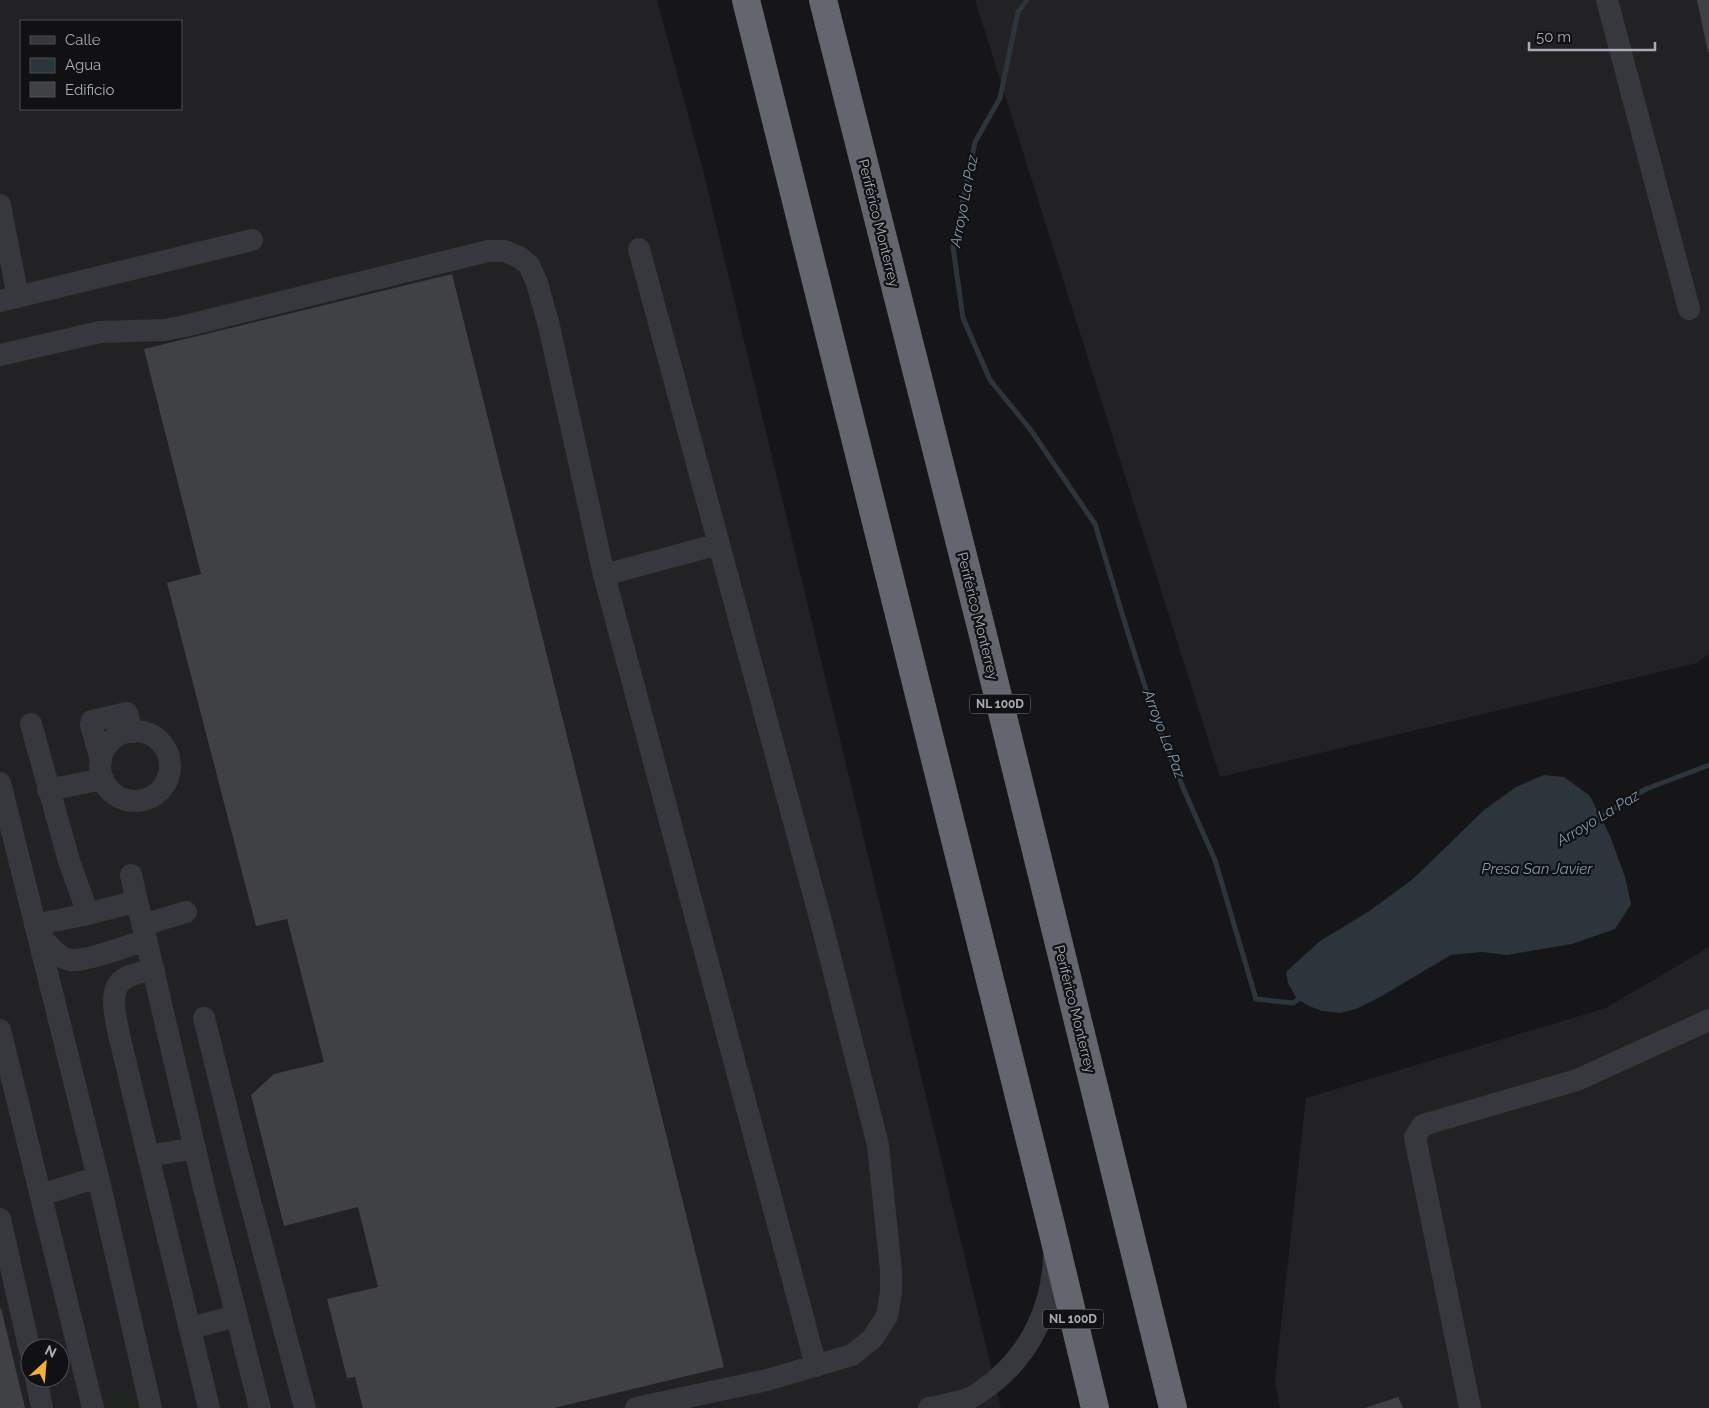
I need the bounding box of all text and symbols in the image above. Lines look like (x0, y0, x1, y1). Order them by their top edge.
legend (20, 20, 182, 110)
scale bar (1529, 20, 1655, 52)
text: 50 m (1536, 28, 1571, 46)
text: Calle (65, 31, 101, 49)
text: Agua (65, 56, 101, 74)
text: Edificio (65, 81, 115, 99)
water label: Arroyo La Paz (946, 153, 982, 249)
street label: Periférico Monterrey (855, 157, 903, 289)
street label: Periférico Monterrey (954, 550, 1002, 682)
water label: Arroyo La Paz (1139, 686, 1189, 782)
road number: NL 100D (970, 694, 1030, 714)
water label: Arroyo La Paz (1553, 786, 1643, 850)
water label: Presa San Javier (1482, 860, 1593, 878)
street label: Periférico Monterrey (1051, 943, 1099, 1075)
road number: NL 100D (1043, 1310, 1103, 1328)
north arrow (20, 1338, 70, 1388)
text: N (42, 1342, 59, 1361)

